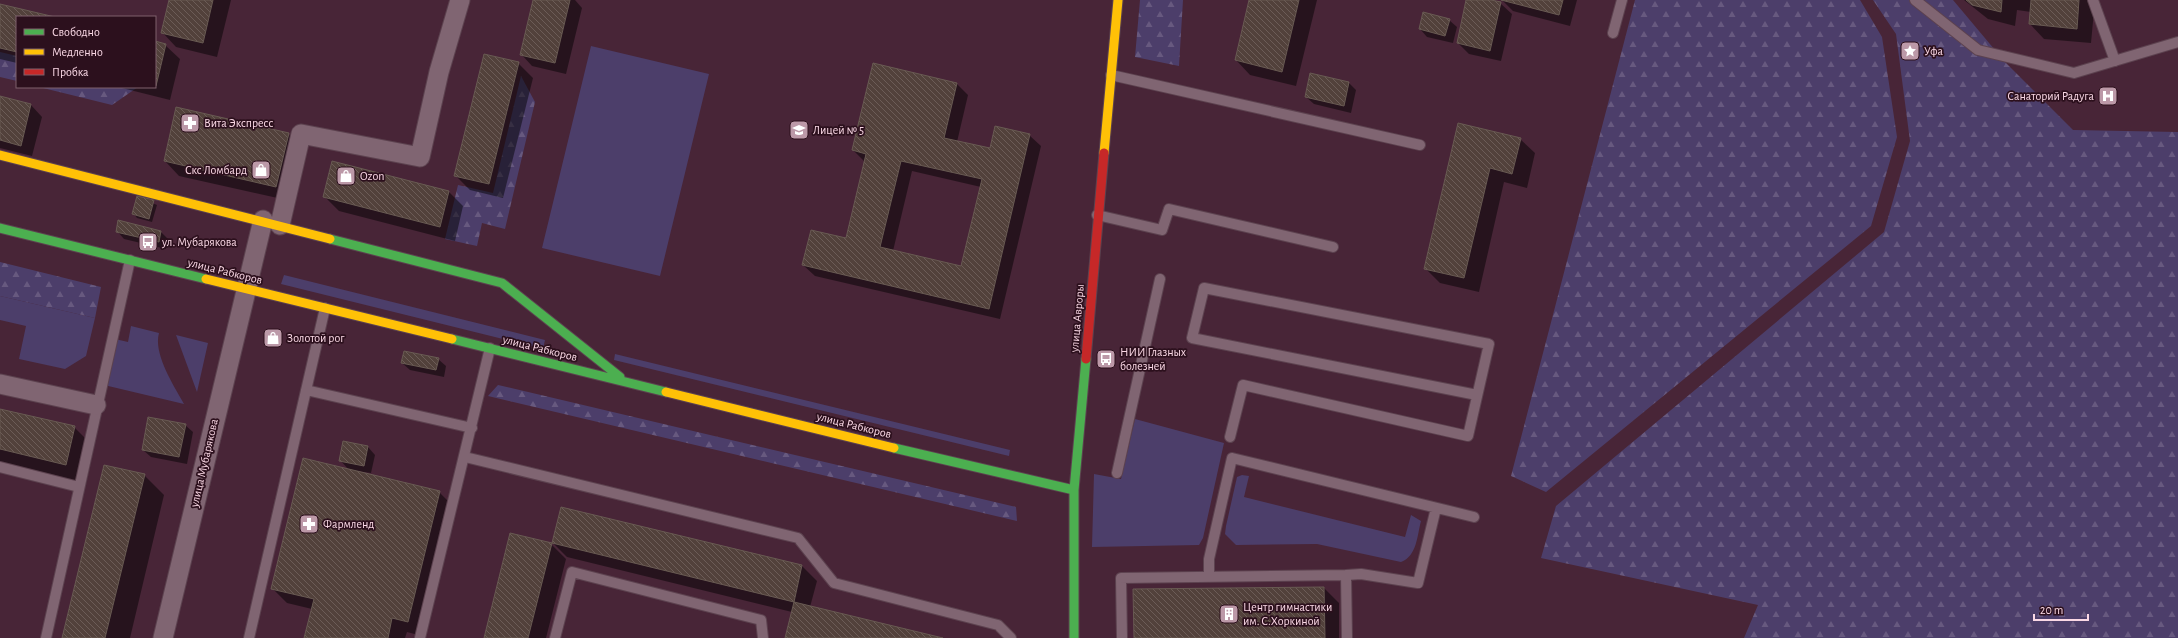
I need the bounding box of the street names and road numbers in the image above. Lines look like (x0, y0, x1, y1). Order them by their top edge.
street label: улица Рабкоров (185, 256, 264, 287)
street label: улица Авроры (1068, 283, 1087, 354)
street label: улица Рабкоров (500, 333, 579, 364)
street label: улица Рабкоров (814, 410, 893, 441)
street label: улица Мубарякова (188, 417, 221, 509)

